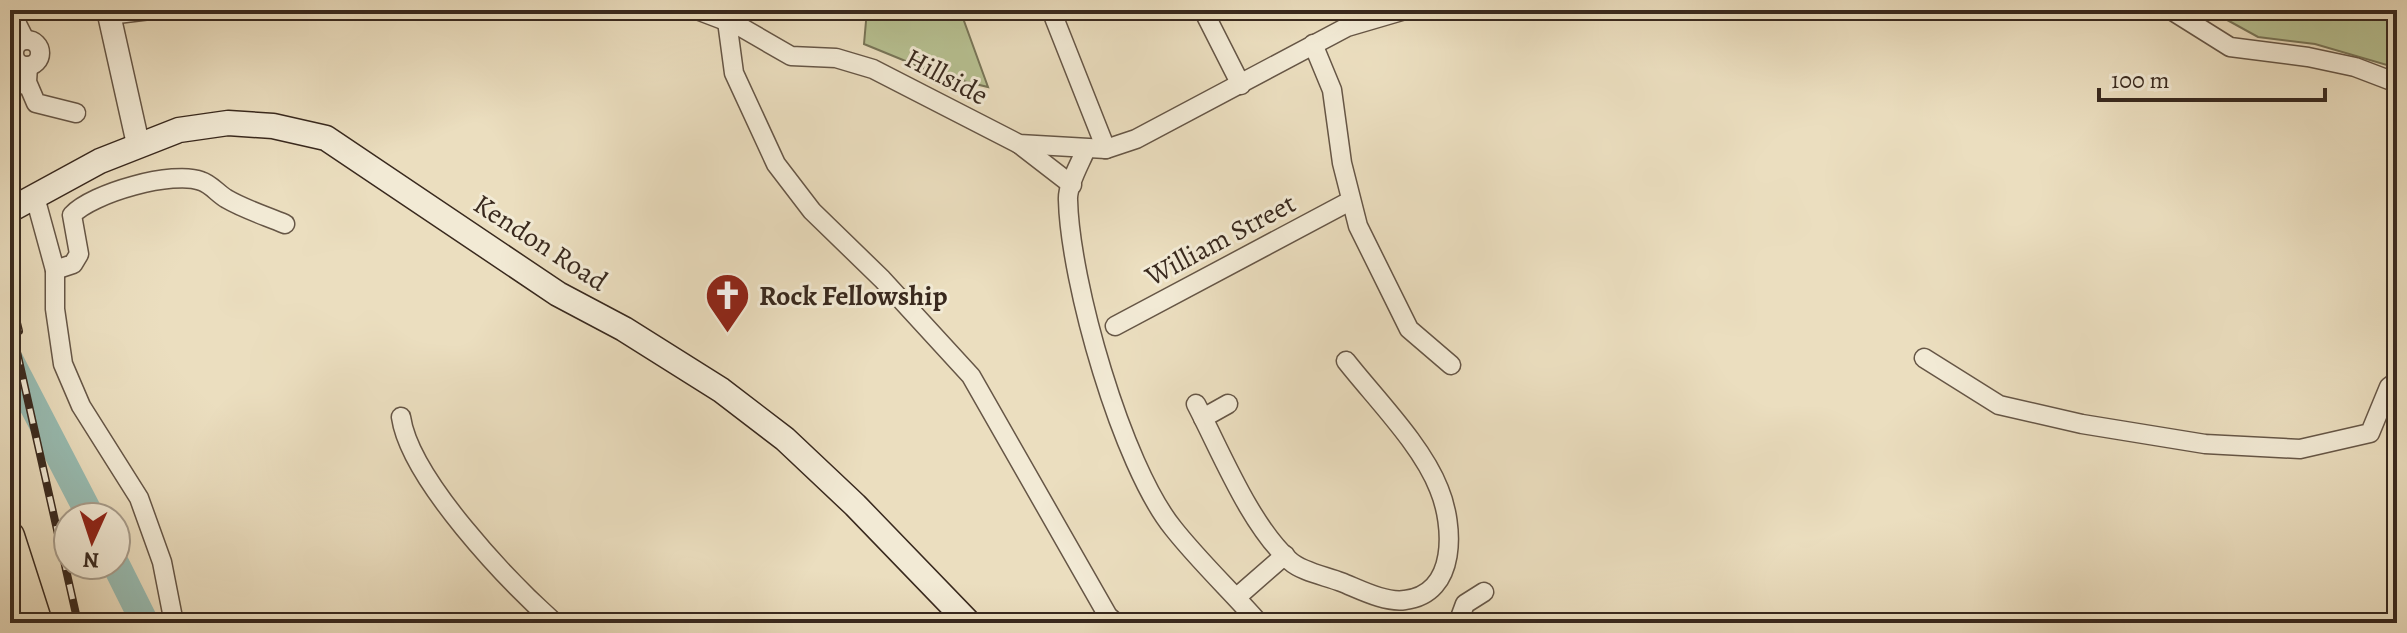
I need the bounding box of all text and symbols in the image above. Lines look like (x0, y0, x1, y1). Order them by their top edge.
street label: Hillside (898, 39, 995, 115)
scale bar (2099, 52, 2325, 102)
text: 100 m (2111, 64, 2170, 96)
street label: William Street (1138, 184, 1302, 296)
street label: Kendon Road (466, 185, 616, 301)
church icon: Rock Fellowship (704, 271, 752, 334)
place label: Rock Fellowship (759, 277, 947, 315)
north arrow (52, 501, 132, 581)
text: N (82, 545, 100, 575)

